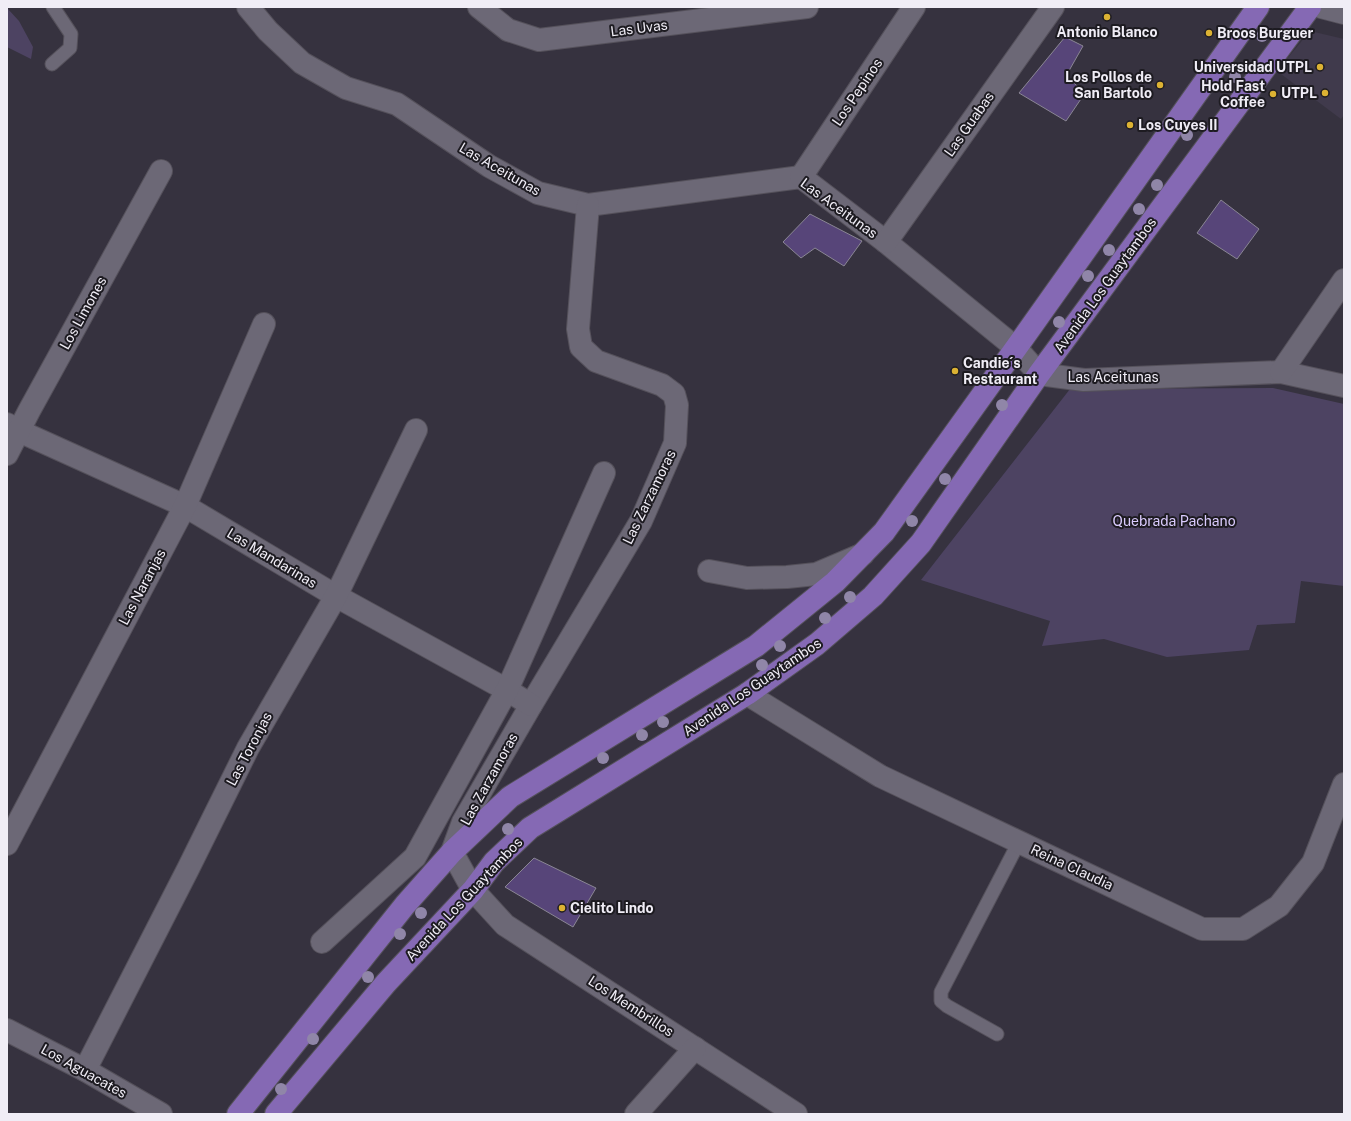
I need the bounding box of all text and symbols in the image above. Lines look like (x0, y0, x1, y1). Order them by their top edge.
marker: Antonio Blanco (1102, 12, 1112, 22)
street label: Las Uvas (610, 17, 668, 39)
place label: Antonio Blanco (1056, 24, 1158, 40)
place label: Broos Burguer (1217, 25, 1314, 41)
marker: Broos Burguer (1204, 28, 1214, 38)
street label: Los Pepinos (829, 55, 885, 129)
place label: Universidad UTPL (1194, 59, 1312, 75)
marker: Universidad UTPL (1315, 62, 1325, 72)
place label: Los Pollos de San Bartolo (1065, 69, 1152, 101)
place label: Hold Fast Coffee (1201, 78, 1265, 110)
marker: Los Pollos de San Bartolo (1155, 80, 1165, 90)
place label: UTPL (1281, 85, 1317, 101)
marker: UTPL (1320, 88, 1330, 98)
street label: Las Guabas (941, 89, 997, 159)
marker: Hold Fast Coffee (1268, 89, 1278, 99)
place label: Los Cuyes II (1138, 117, 1218, 133)
marker: Los Cuyes II (1125, 120, 1135, 130)
street label: Las Aceitunas (457, 139, 543, 199)
street label: Las Aceitunas (797, 175, 881, 241)
street label: Avenida Los Guaytambos (1051, 214, 1159, 356)
street label: Los Limones (56, 274, 110, 352)
place label: Candie´s Restaurant (963, 355, 1038, 387)
marker: Candie´s Restaurant (950, 366, 960, 376)
street label: Las Aceitunas (1067, 369, 1159, 385)
street label: Las Zarzamoras (619, 447, 679, 547)
park label: Quebrada Pachano (1112, 513, 1236, 529)
street label: Las Mandarinas (224, 525, 320, 591)
street label: Las Naranjas (115, 546, 169, 628)
street label: Avenida Los Guaytambos (680, 635, 824, 739)
street label: Las Toronjas (223, 709, 275, 789)
street label: Las Zarzamoras (457, 730, 521, 828)
street label: Avenida Los Guaytambos (403, 834, 525, 964)
street label: Reina Claudia (1028, 841, 1116, 893)
place label: Cielito Lindo (570, 900, 654, 916)
marker: Cielito Lindo (557, 903, 567, 913)
street label: Los Membrillos (585, 972, 677, 1040)
street label: Los Aguacates (38, 1041, 130, 1101)

